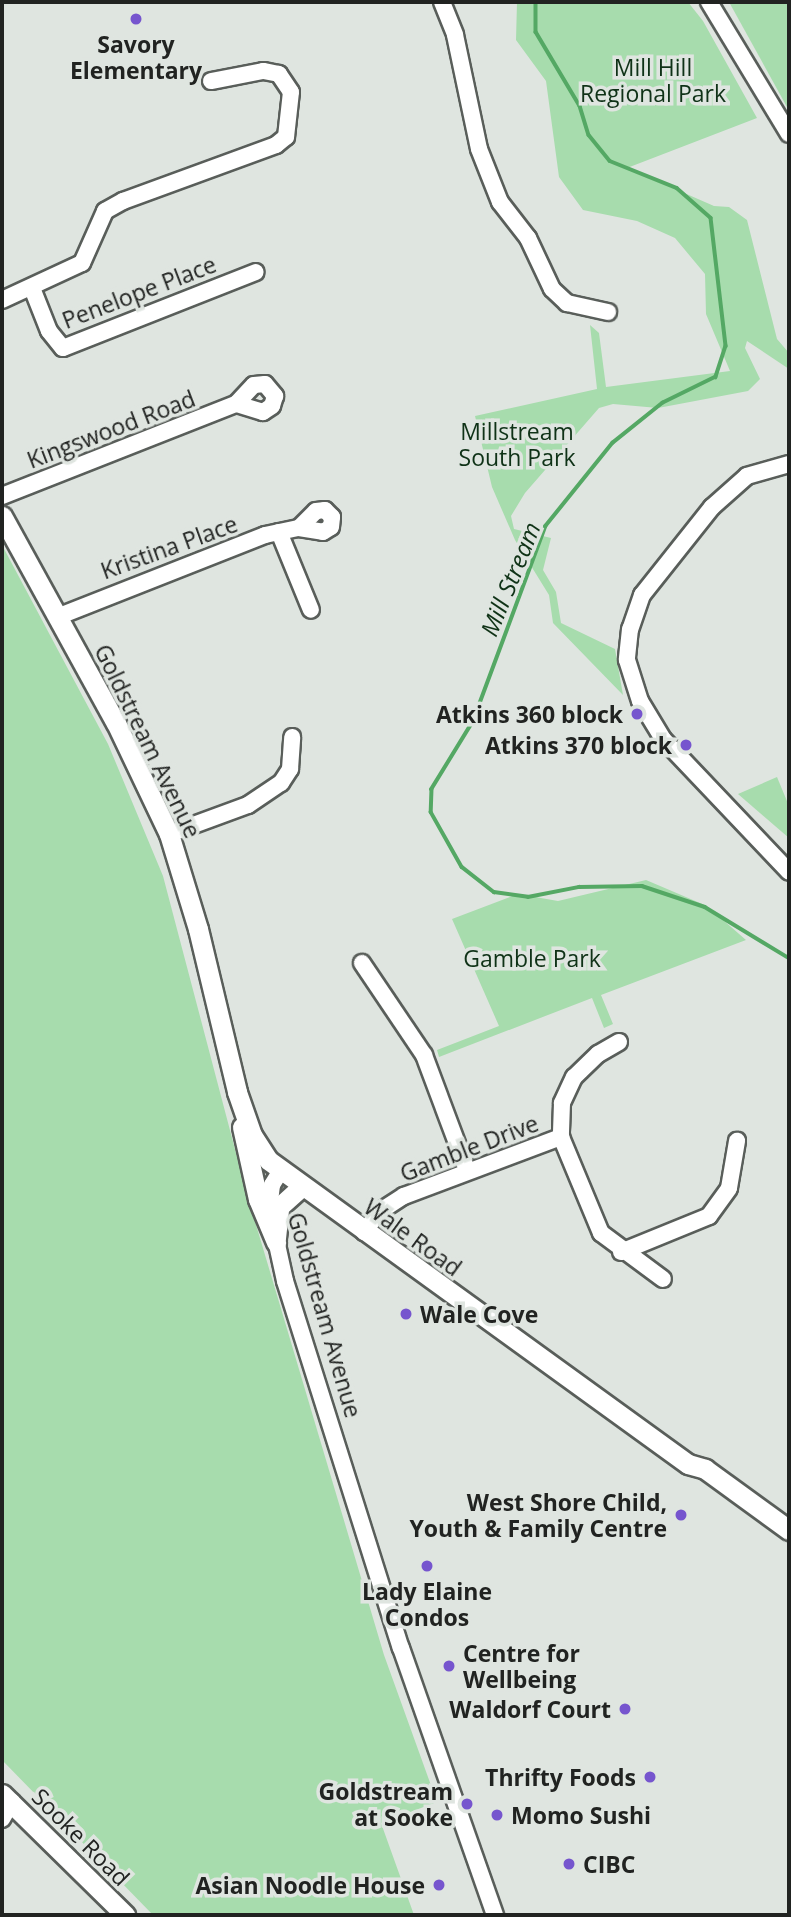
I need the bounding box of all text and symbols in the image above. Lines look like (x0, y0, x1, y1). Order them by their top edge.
marker: Savory Elementary (128, 11, 144, 27)
place label: Savory Elementary (70, 30, 202, 84)
park label: Mill Hill Regional Park (580, 53, 726, 107)
street label: Penelope Place (58, 250, 220, 334)
street label: Kingswood Road (23, 384, 199, 474)
park label: Millstream South Park (459, 417, 575, 471)
street label: Kristina Place (97, 509, 241, 585)
water label: Mill Stream (474, 518, 546, 640)
street label: Goldstream Avenue (89, 640, 207, 842)
place label: Atkins 360 block (436, 700, 623, 728)
marker: Atkins 360 block (629, 706, 645, 722)
place label: Atkins 370 block (485, 731, 672, 759)
marker: Atkins 370 block (678, 737, 694, 753)
park label: Gamble Park (463, 944, 601, 972)
street label: Gamble Drive (396, 1109, 542, 1187)
street label: Wale Road (359, 1192, 467, 1282)
street label: Goldstream Avenue (283, 1209, 367, 1421)
place label: Wale Cove (420, 1300, 538, 1328)
marker: Wale Cove (398, 1306, 414, 1322)
place label: West Shore Child, Youth & Family Centre (409, 1488, 667, 1542)
marker: West Shore Child, Youth & Family Centre (673, 1507, 689, 1523)
marker: Lady Elaine Condos (419, 1558, 435, 1574)
place label: Lady Elaine Condos (362, 1577, 492, 1631)
place label: Centre for Wellbeing (463, 1639, 580, 1693)
marker: Centre for Wellbeing (441, 1658, 457, 1674)
place label: Waldorf Court (449, 1695, 611, 1723)
marker: Waldorf Court (617, 1701, 633, 1717)
place label: Thrifty Foods (485, 1763, 636, 1791)
marker: Thrifty Foods (642, 1769, 658, 1785)
place label: Goldstream at Sooke (319, 1777, 453, 1831)
street label: Sooke Road (27, 1783, 135, 1891)
marker: Goldstream at Sooke (459, 1796, 475, 1812)
place label: Momo Sushi (511, 1801, 651, 1829)
marker: Momo Sushi (489, 1807, 505, 1823)
place label: CIBC (583, 1850, 635, 1878)
marker: CIBC (561, 1856, 577, 1872)
place label: Asian Noodle House (195, 1871, 425, 1899)
marker: Asian Noodle House (431, 1877, 447, 1893)

